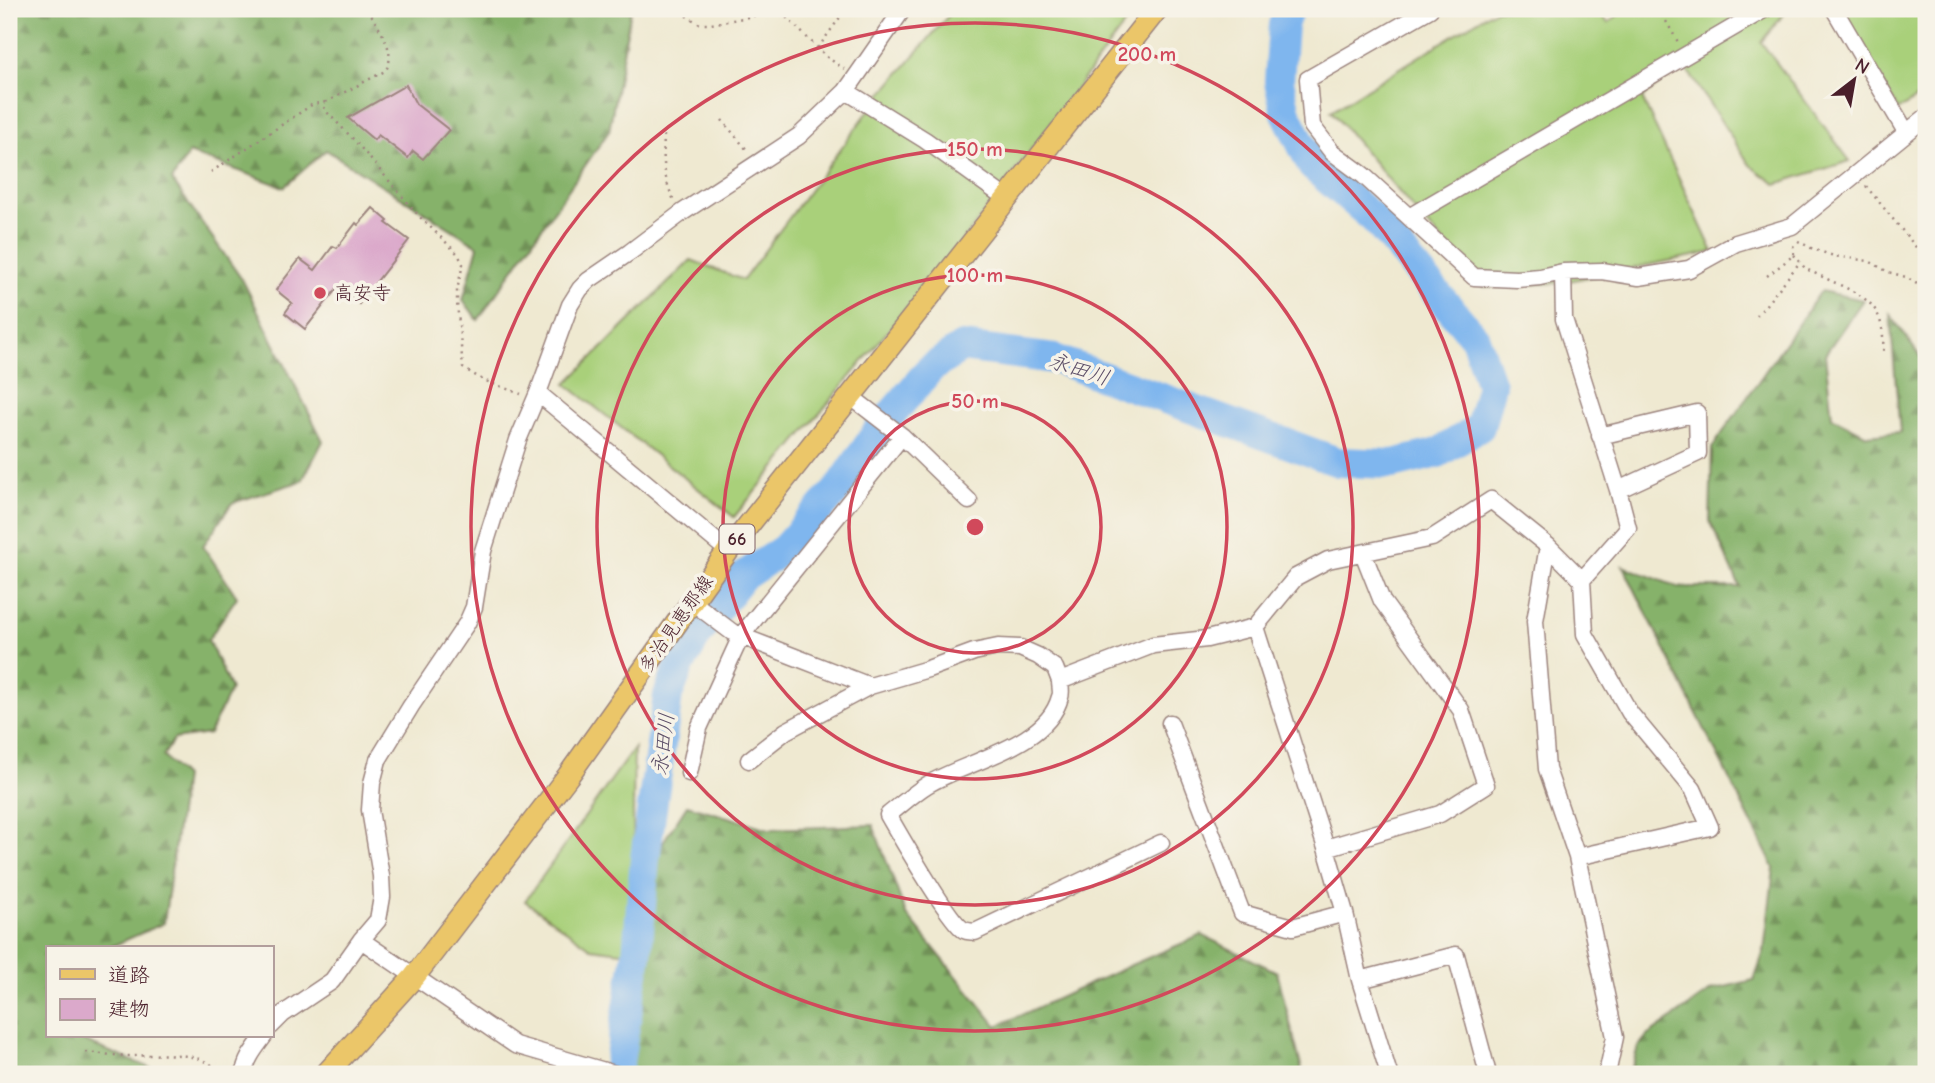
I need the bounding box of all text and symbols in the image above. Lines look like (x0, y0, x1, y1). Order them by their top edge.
text: 200 m (1118, 42, 1176, 66)
north arrow (1820, 46, 1890, 116)
text: N (1851, 54, 1873, 79)
text: 150 m (947, 137, 1003, 161)
text: 100 m (947, 263, 1003, 287)
place label: 高安寺 (334, 282, 391, 304)
marker: 高安寺 (312, 285, 328, 301)
water label: 永田川 (1045, 348, 1113, 390)
text: 50 m (951, 389, 999, 413)
centre of rings (963, 515, 987, 539)
road number: 66 (720, 524, 754, 554)
street label: 多治見恵那線 (634, 571, 718, 677)
water label: 永田川 (647, 711, 679, 777)
legend (46, 946, 273, 1038)
text: 道路 (108, 963, 150, 987)
text: 建物 (108, 997, 150, 1021)

